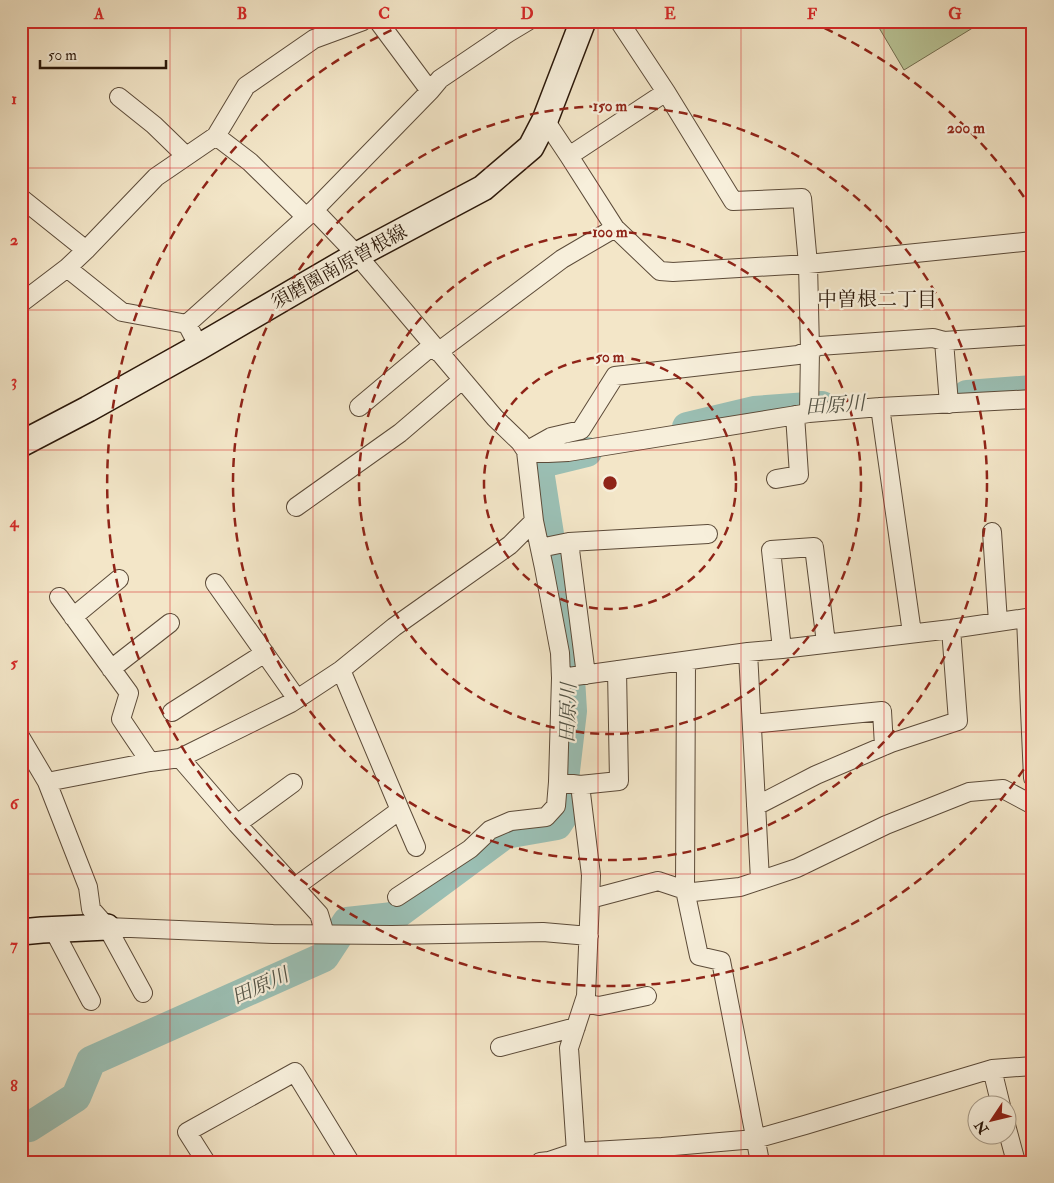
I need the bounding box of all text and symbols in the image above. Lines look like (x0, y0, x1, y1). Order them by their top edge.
text: A (93, 4, 105, 24)
text: B (237, 4, 247, 24)
text: C (378, 4, 390, 24)
text: D (520, 4, 534, 24)
text: E (664, 4, 676, 24)
text: F (807, 4, 817, 24)
text: G (948, 4, 962, 24)
scale bar (40, 38, 166, 70)
text: 50 m (48, 46, 77, 65)
text: 1 (11, 89, 17, 109)
text: 150 m (593, 97, 627, 116)
text: 200 m (947, 119, 985, 138)
street label: 須磨園南原曽根線 (267, 220, 411, 314)
text: 100 m (592, 223, 628, 242)
text: 2 (10, 230, 18, 250)
district label: 中曽根二丁目 (817, 287, 937, 312)
text: 50 m (596, 348, 625, 367)
text: 3 (11, 371, 17, 391)
water label: 田原川 (804, 390, 868, 420)
centre of rings (601, 474, 619, 492)
text: 4 (9, 512, 20, 532)
text: 5 (10, 653, 18, 673)
water label: 田原川 (554, 681, 582, 743)
text: 6 (10, 794, 20, 814)
text: 7 (10, 935, 18, 955)
water label: 田原川 (228, 962, 294, 1010)
text: 8 (10, 1076, 18, 1096)
north arrow (966, 1096, 1016, 1146)
text: N (971, 1117, 993, 1138)

